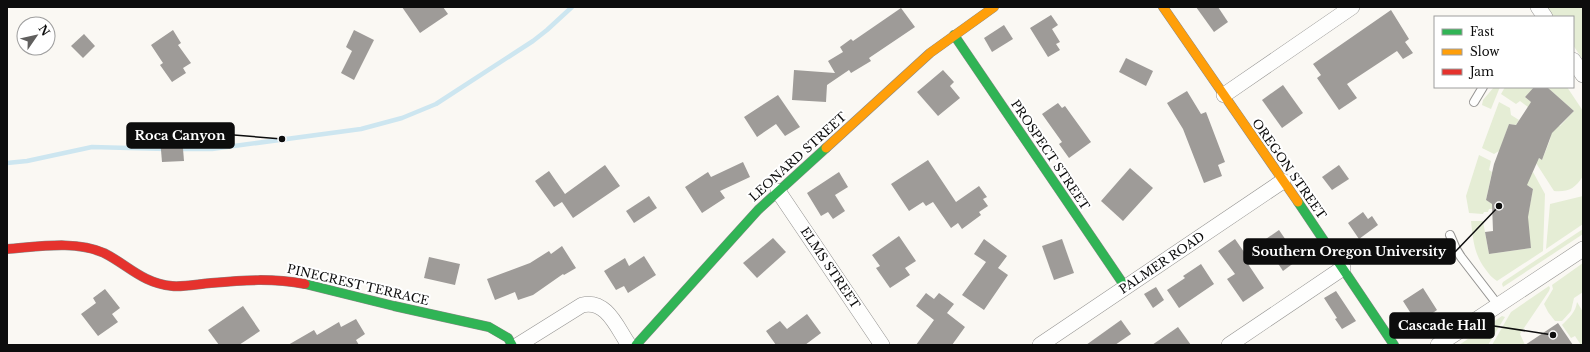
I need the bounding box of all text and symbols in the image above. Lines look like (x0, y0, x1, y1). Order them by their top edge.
north arrow (16, 16, 56, 56)
legend (1434, 16, 1574, 88)
text: N (36, 22, 53, 39)
text: Fast (1470, 24, 1495, 39)
text: Slow (1470, 44, 1500, 59)
text: Jam (1468, 64, 1494, 79)
street label: PROSPECT STREET (1008, 97, 1093, 213)
street label: LEONARD STREET (746, 109, 850, 204)
street label: OREGON STREET (1249, 116, 1330, 222)
callout: Roca Canyon (127, 123, 234, 148)
text: Roca Canyon (135, 127, 226, 144)
street label: ELMS STREET (797, 224, 864, 312)
street label: PALMER ROAD (1116, 228, 1207, 297)
callout: Southern Oregon University (1244, 239, 1455, 264)
text: Southern Oregon University (1252, 243, 1447, 260)
street label: PINECREST TERRACE (286, 261, 431, 308)
callout: Cascade Hall (1390, 313, 1494, 338)
text: Cascade Hall (1398, 317, 1486, 334)

